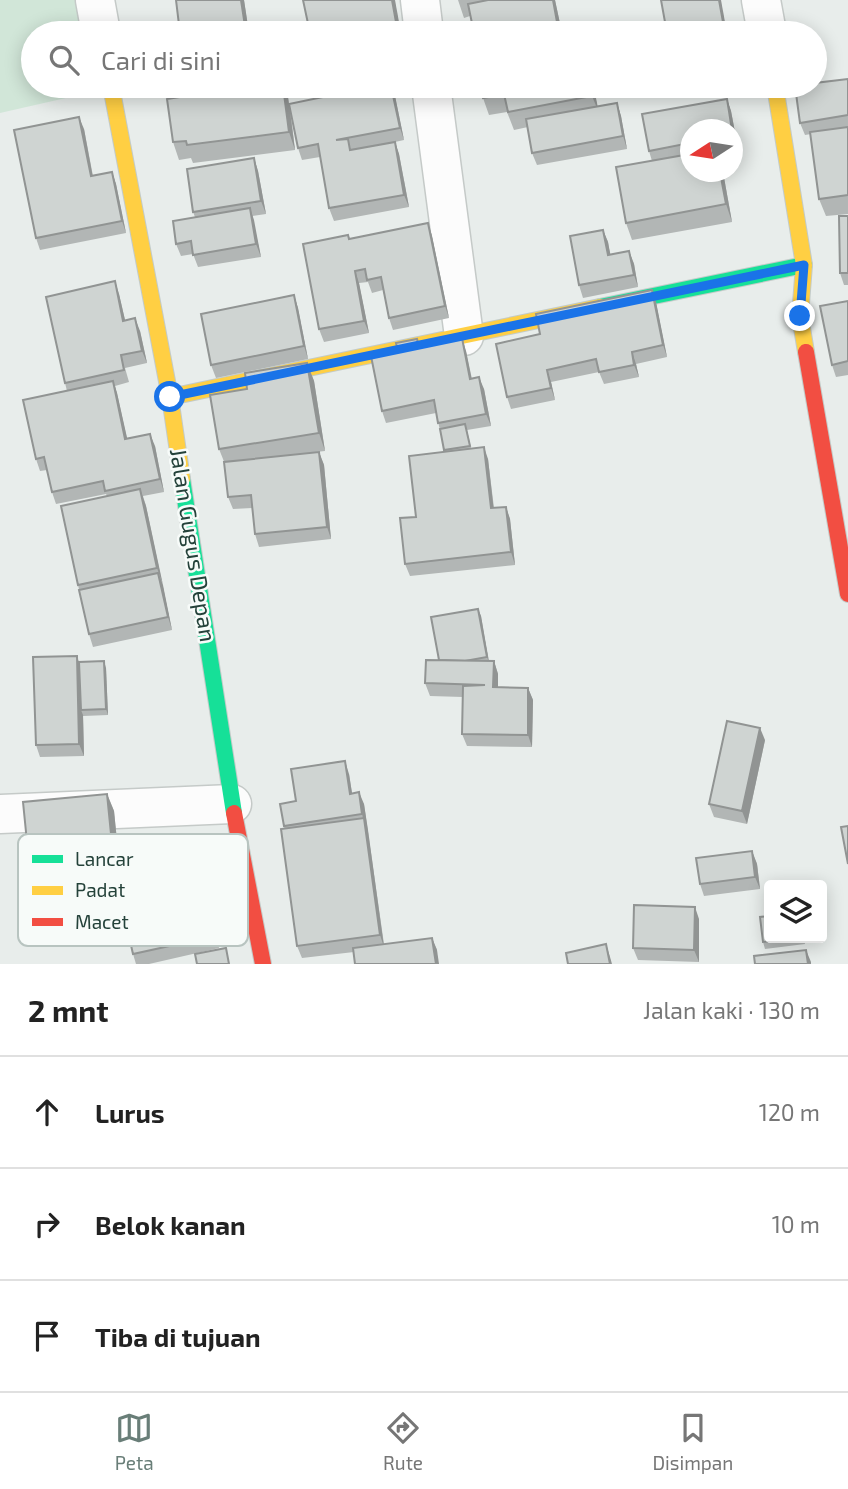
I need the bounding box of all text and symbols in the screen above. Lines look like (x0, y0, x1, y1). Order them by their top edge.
search box (21, 21, 827, 98)
icon: search (45, 41, 83, 79)
text: Cari di sini (101, 44, 221, 75)
north arrow (680, 119, 743, 182)
route end (784, 300, 815, 331)
route start (154, 381, 185, 412)
street label: Jalan Gugus Depan (165, 446, 223, 644)
legend (18, 834, 248, 946)
text: Lancar (75, 847, 134, 870)
text: Padat (75, 878, 125, 901)
map controls (764, 880, 827, 943)
button: layers (764, 880, 827, 943)
text: Macet (75, 910, 129, 933)
text: 2 mnt (28, 992, 109, 1028)
text: Jalan kaki · 130 m (643, 996, 820, 1024)
icon: ahead (28, 1093, 66, 1131)
text: Lurus (95, 1097, 165, 1128)
text: 120 m (759, 1098, 820, 1126)
icon: right (28, 1205, 66, 1243)
text: Belok kanan (95, 1209, 246, 1240)
text: 10 m (772, 1210, 820, 1238)
icon: arrive (28, 1317, 66, 1355)
text: Tiba di tujuan (95, 1321, 261, 1352)
tab: Peta (115, 1409, 154, 1474)
tab: Rute (383, 1409, 423, 1474)
tab: Disimpan (652, 1409, 733, 1474)

